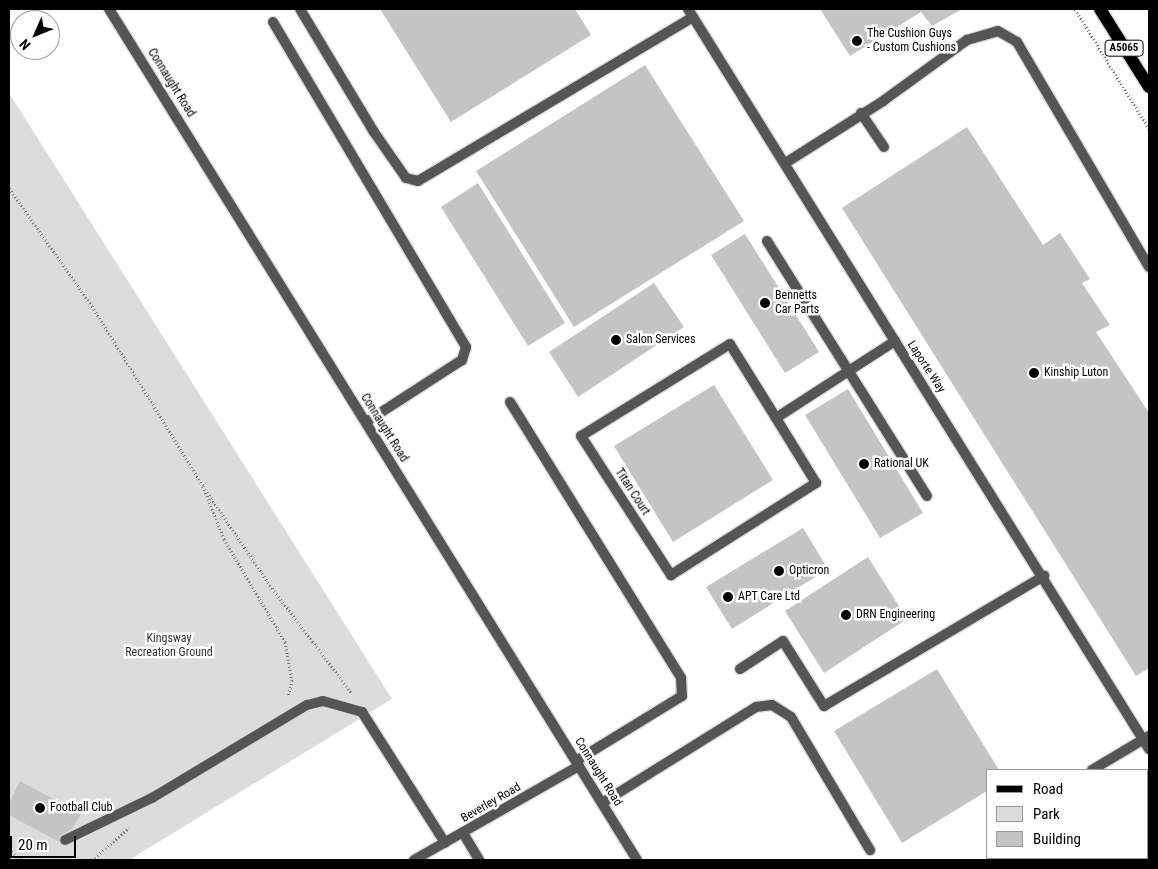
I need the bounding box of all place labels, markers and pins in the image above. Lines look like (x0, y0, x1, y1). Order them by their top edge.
place label: The Cushion Guys - Custom Cushions (867, 27, 956, 55)
marker: The Cushion Guys - Custom Cushions (851, 35, 863, 47)
place label: Bennetts Car Parts (775, 289, 819, 317)
marker: Bennetts Car Parts (759, 297, 771, 309)
place label: Salon Services (626, 333, 695, 347)
marker: Salon Services (610, 334, 622, 346)
place label: Kinship Luton (1044, 366, 1108, 380)
marker: Kinship Luton (1028, 367, 1040, 379)
place label: Rational UK (874, 457, 929, 471)
marker: Rational UK (858, 458, 870, 470)
place label: Opticron (789, 564, 829, 578)
marker: Opticron (773, 565, 785, 577)
place label: APT Care Ltd (738, 590, 800, 604)
marker: APT Care Ltd (722, 591, 734, 603)
place label: DRN Engineering (856, 608, 935, 622)
marker: DRN Engineering (840, 609, 852, 621)
place label: Football Club (50, 801, 112, 815)
marker: Football Club (34, 802, 46, 814)

